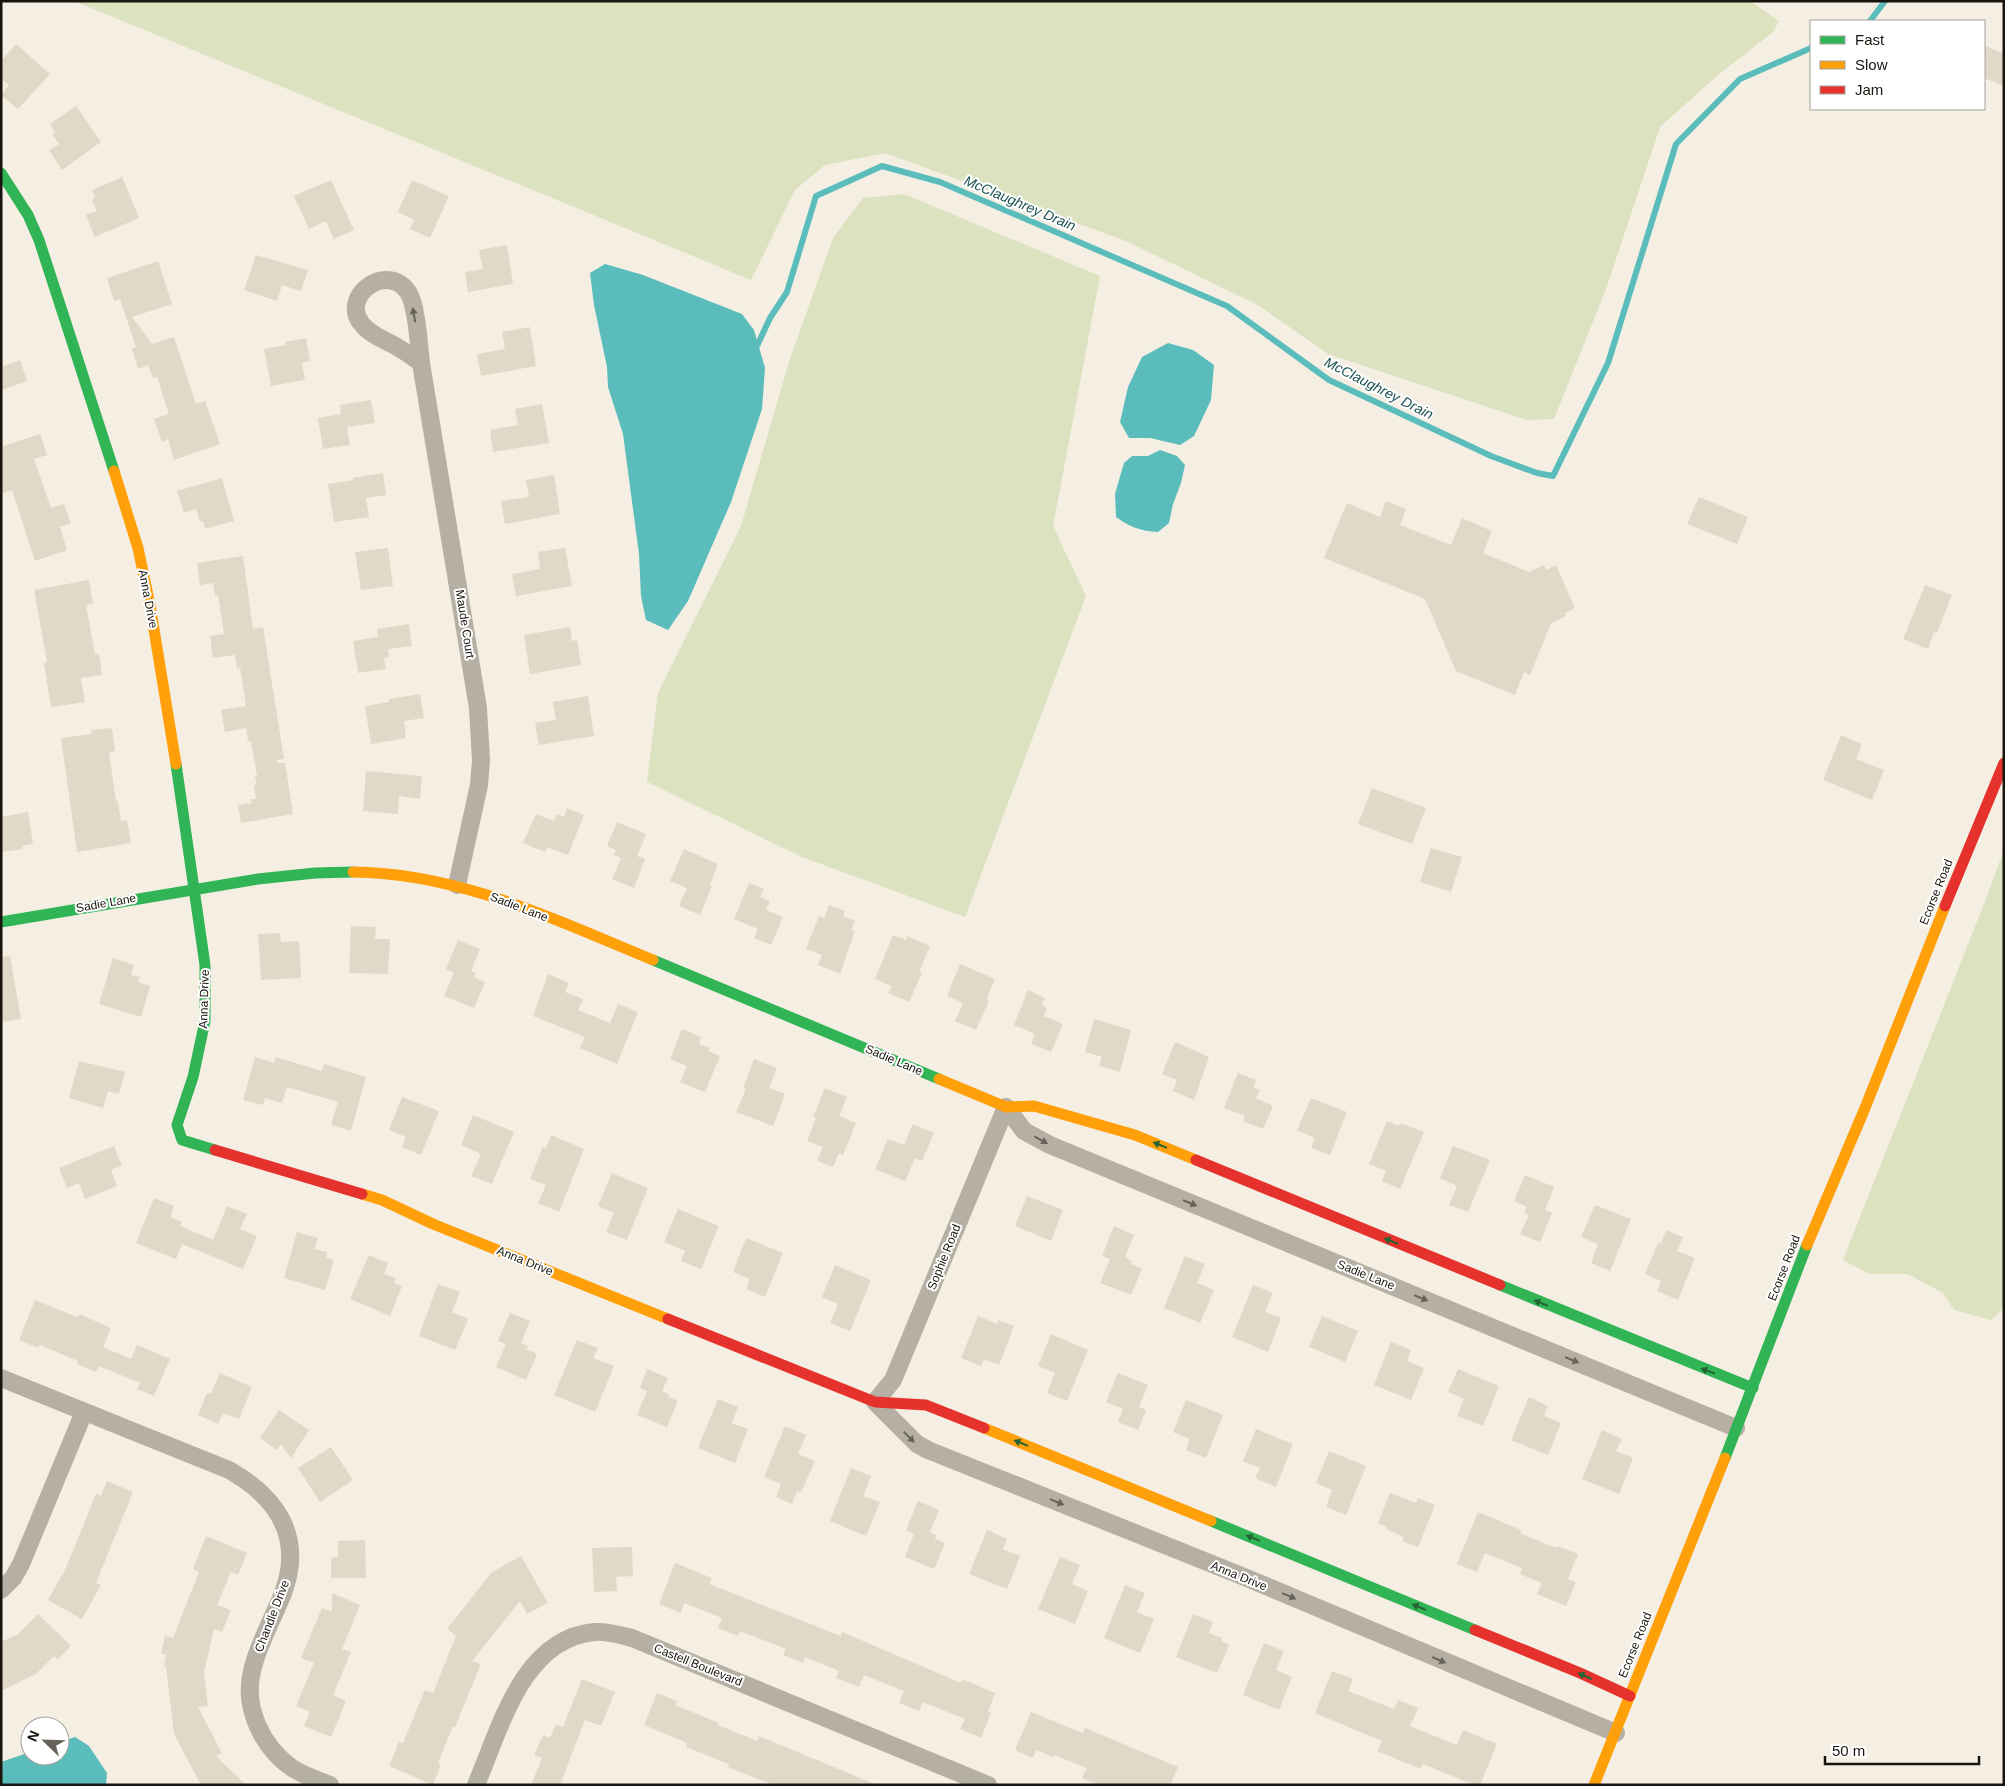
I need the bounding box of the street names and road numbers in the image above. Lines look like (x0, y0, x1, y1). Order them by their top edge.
street label: Anna Drive (135, 569, 161, 630)
street label: Maude Court (453, 589, 477, 660)
street label: Ecorse Road (1917, 857, 1955, 927)
street label: Sadie Lane (488, 890, 550, 925)
street label: Sadie Lane (75, 891, 137, 915)
street label: Anna Drive (196, 969, 212, 1029)
street label: Sadie Lane (863, 1042, 925, 1078)
street label: Sophie Road (925, 1222, 963, 1292)
street label: Ecorse Road (1765, 1233, 1803, 1303)
street label: Anna Drive (495, 1243, 555, 1279)
street label: Sadie Lane (1335, 1257, 1397, 1293)
street label: Anna Drive (1209, 1558, 1269, 1594)
street label: Chandle Drive (252, 1578, 292, 1654)
street label: Ecorse Road (1616, 1610, 1654, 1680)
street label: Castell Boulevard (652, 1641, 744, 1689)

